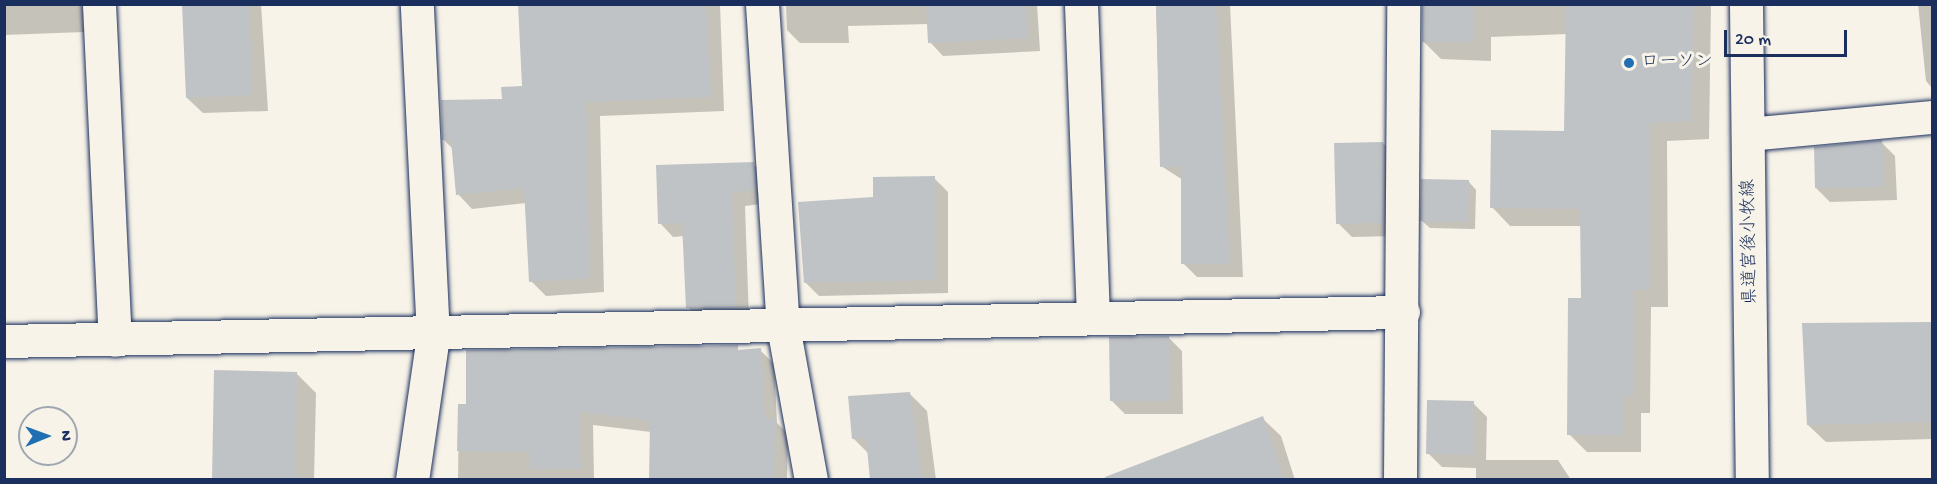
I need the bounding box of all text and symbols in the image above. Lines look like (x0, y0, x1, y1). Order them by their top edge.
scale bar (1727, 18, 1850, 56)
text: 20 m (1735, 30, 1771, 51)
place label: ローソン (1641, 52, 1713, 74)
marker: ローソン (1622, 56, 1636, 70)
street label: 県道宮後小牧線 (1739, 179, 1763, 305)
north arrow (18, 406, 78, 466)
text: N (55, 430, 74, 441)

